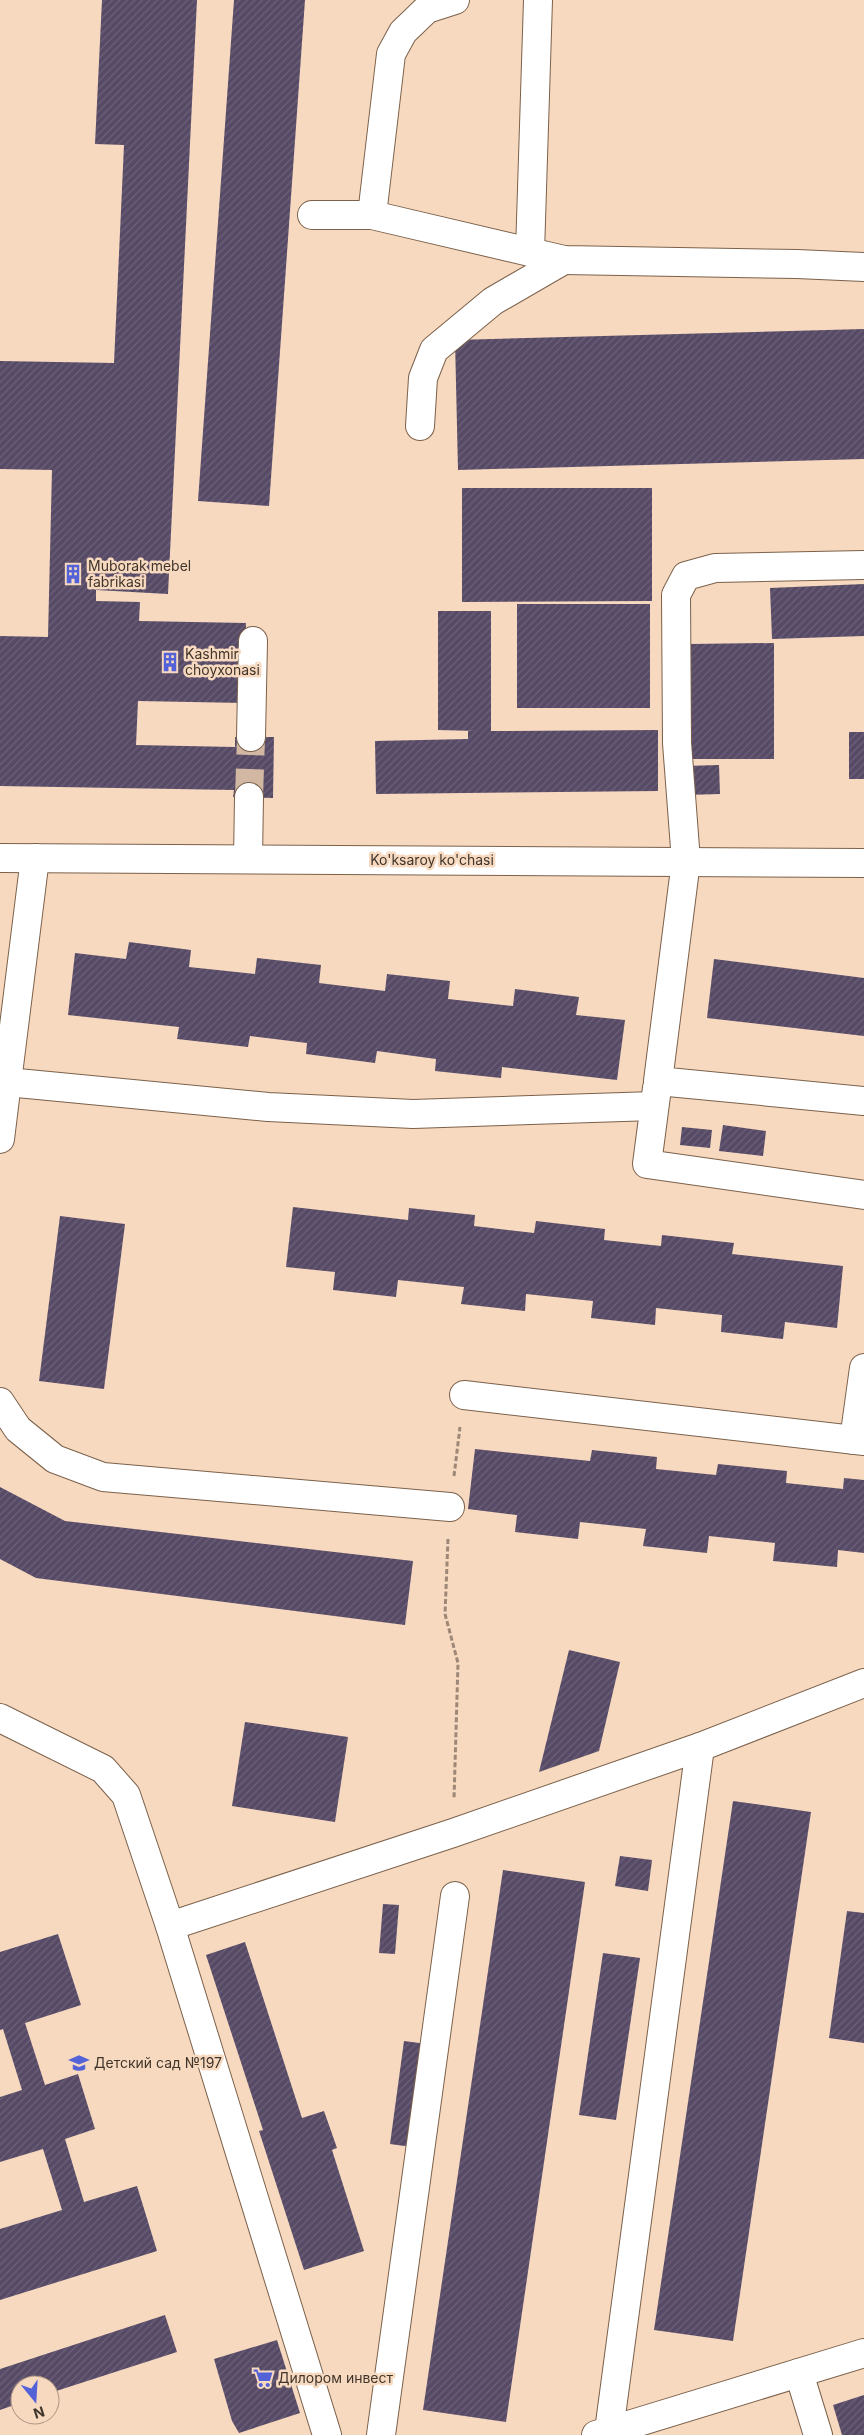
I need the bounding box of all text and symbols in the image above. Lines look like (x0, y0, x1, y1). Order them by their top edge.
place label: Muborak mebel fabrikasi (88, 557, 191, 590)
building icon: Muborak mebel fabrikasi (62, 563, 84, 585)
place label: Kashmir choyxonasi (185, 645, 260, 678)
building icon: Kashmir choyxonasi (159, 651, 181, 673)
street label: Ko'ksaroy ko'chasi (370, 851, 494, 868)
school or university icon: Детский сад №197 (68, 2052, 90, 2074)
place label: Детский сад №197 (94, 2054, 222, 2071)
supermarket icon: Дилором инвест (252, 2367, 274, 2389)
place label: Дилором инвест (278, 2369, 394, 2386)
north arrow (10, 2375, 60, 2425)
text: N (31, 2403, 47, 2423)

